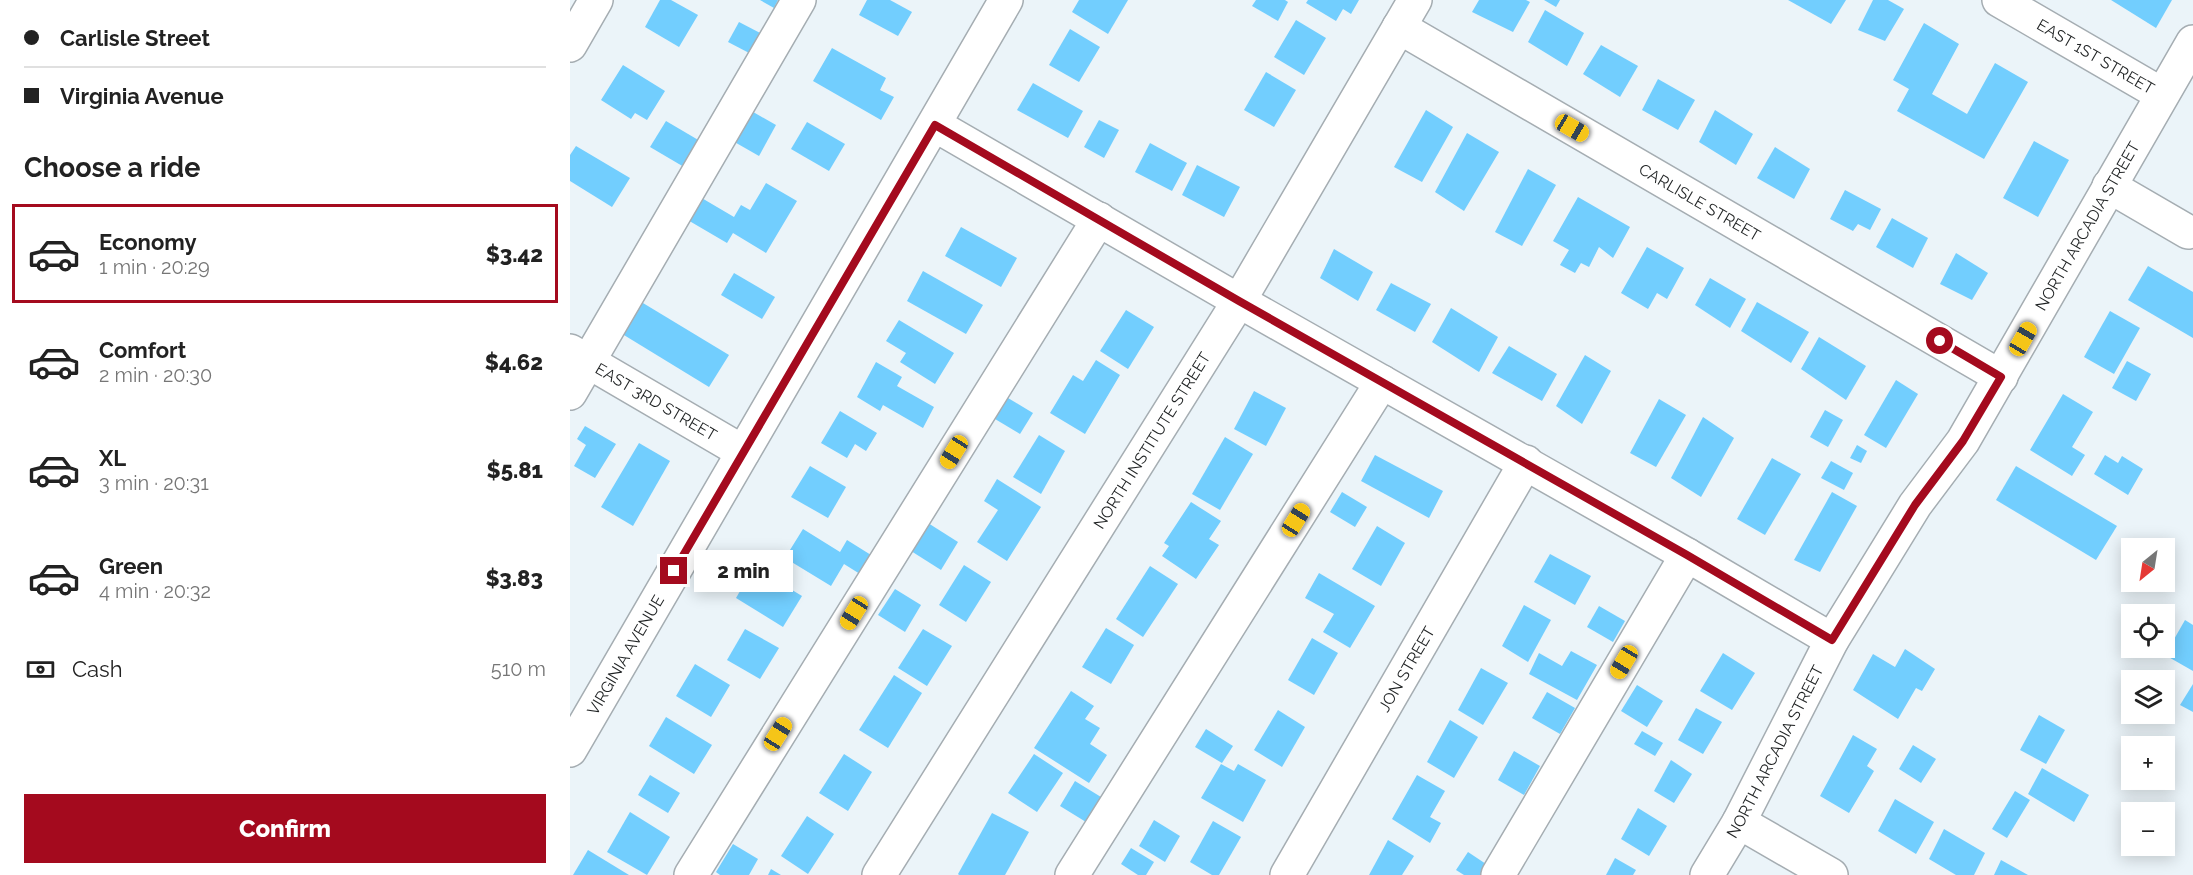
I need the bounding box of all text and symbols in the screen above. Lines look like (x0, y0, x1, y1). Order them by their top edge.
street label: EAST 1ST STREET (2034, 15, 2158, 98)
text: Carlisle Street (60, 25, 210, 51)
text: Virginia Avenue (60, 83, 224, 109)
car (1552, 111, 1592, 145)
street label: NORTH ARCADIA STREET (2031, 138, 2143, 314)
text: Choose a ride (24, 152, 200, 183)
street label: CARLISLE STREET (1636, 159, 1764, 245)
icon: car (27, 227, 81, 281)
text: Economy (99, 229, 197, 255)
text: $3.42 (486, 241, 543, 267)
text: 1 min · 20:29 (99, 255, 210, 279)
car (2006, 319, 2040, 359)
route start (1926, 327, 1953, 354)
icon: car (27, 335, 81, 389)
text: Comfort (99, 337, 186, 363)
street label: NORTH INSTITUTE STREET (1089, 348, 1214, 532)
text: $4.62 (485, 349, 543, 375)
street label: EAST 3RD STREET (592, 359, 721, 444)
text: 2 min · 20:30 (99, 363, 212, 387)
car (937, 432, 971, 472)
icon: car (27, 443, 81, 497)
text: XL (99, 445, 126, 471)
text: $5.81 (487, 457, 543, 483)
text: 3 min · 20:31 (99, 471, 209, 495)
car (1279, 500, 1313, 540)
north arrow (2121, 538, 2175, 592)
map controls (2121, 538, 2175, 856)
callout: 2 min (695, 550, 794, 592)
icon: car (27, 551, 81, 605)
text: Green (99, 553, 163, 579)
route end (660, 557, 687, 584)
text: 2 min (717, 559, 770, 583)
text: $3.83 (485, 565, 543, 591)
text: 4 min · 20:32 (99, 579, 211, 603)
street label: VIRGINIA AVENUE (583, 591, 668, 718)
car (837, 593, 871, 633)
button: locate (2121, 604, 2175, 658)
street label: JON STREET (1374, 623, 1438, 715)
car (1607, 642, 1641, 682)
icon: cash (24, 653, 57, 686)
text: Cash (72, 656, 123, 682)
text: 510 m (491, 657, 546, 681)
street label: NORTH ARCADIA STREET (1722, 662, 1827, 841)
button: layers (2121, 670, 2175, 724)
car (761, 714, 795, 754)
button: + (2121, 736, 2175, 790)
button: Confirm (24, 794, 546, 863)
button: − (2121, 802, 2175, 856)

